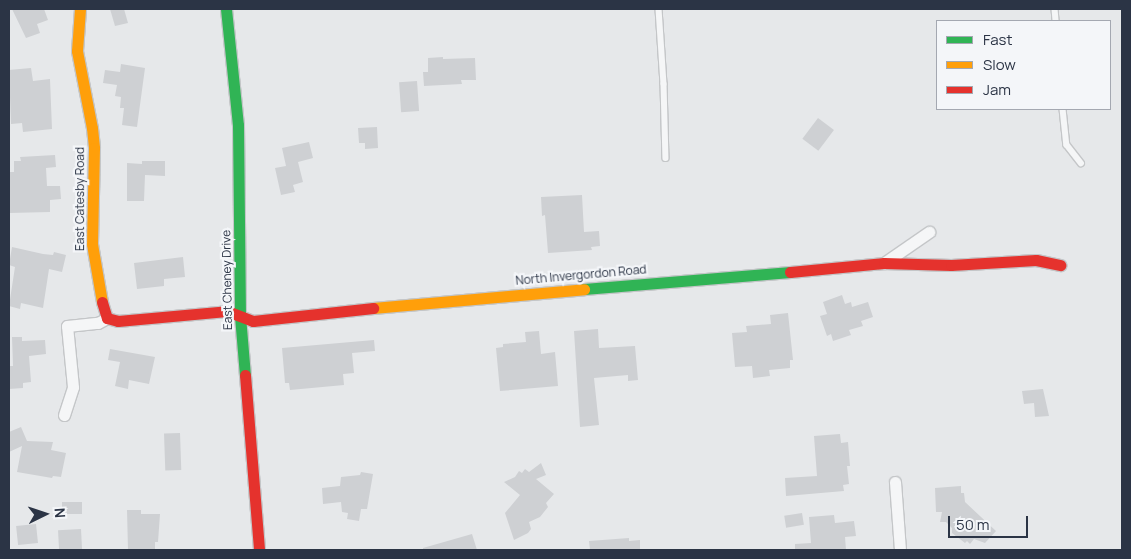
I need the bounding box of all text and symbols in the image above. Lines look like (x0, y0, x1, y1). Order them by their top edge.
legend (936, 20, 1111, 110)
text: Fast (983, 29, 1012, 50)
text: Slow (983, 54, 1016, 75)
text: Jam (983, 79, 1011, 100)
street label: East Catesby Road (73, 147, 87, 251)
street label: East Cheney Drive (219, 230, 235, 330)
street label: North Invergordon Road (515, 262, 647, 288)
north arrow (20, 489, 70, 539)
scale bar (951, 506, 1031, 538)
text: N (51, 507, 70, 519)
text: 50 m (956, 514, 990, 535)

